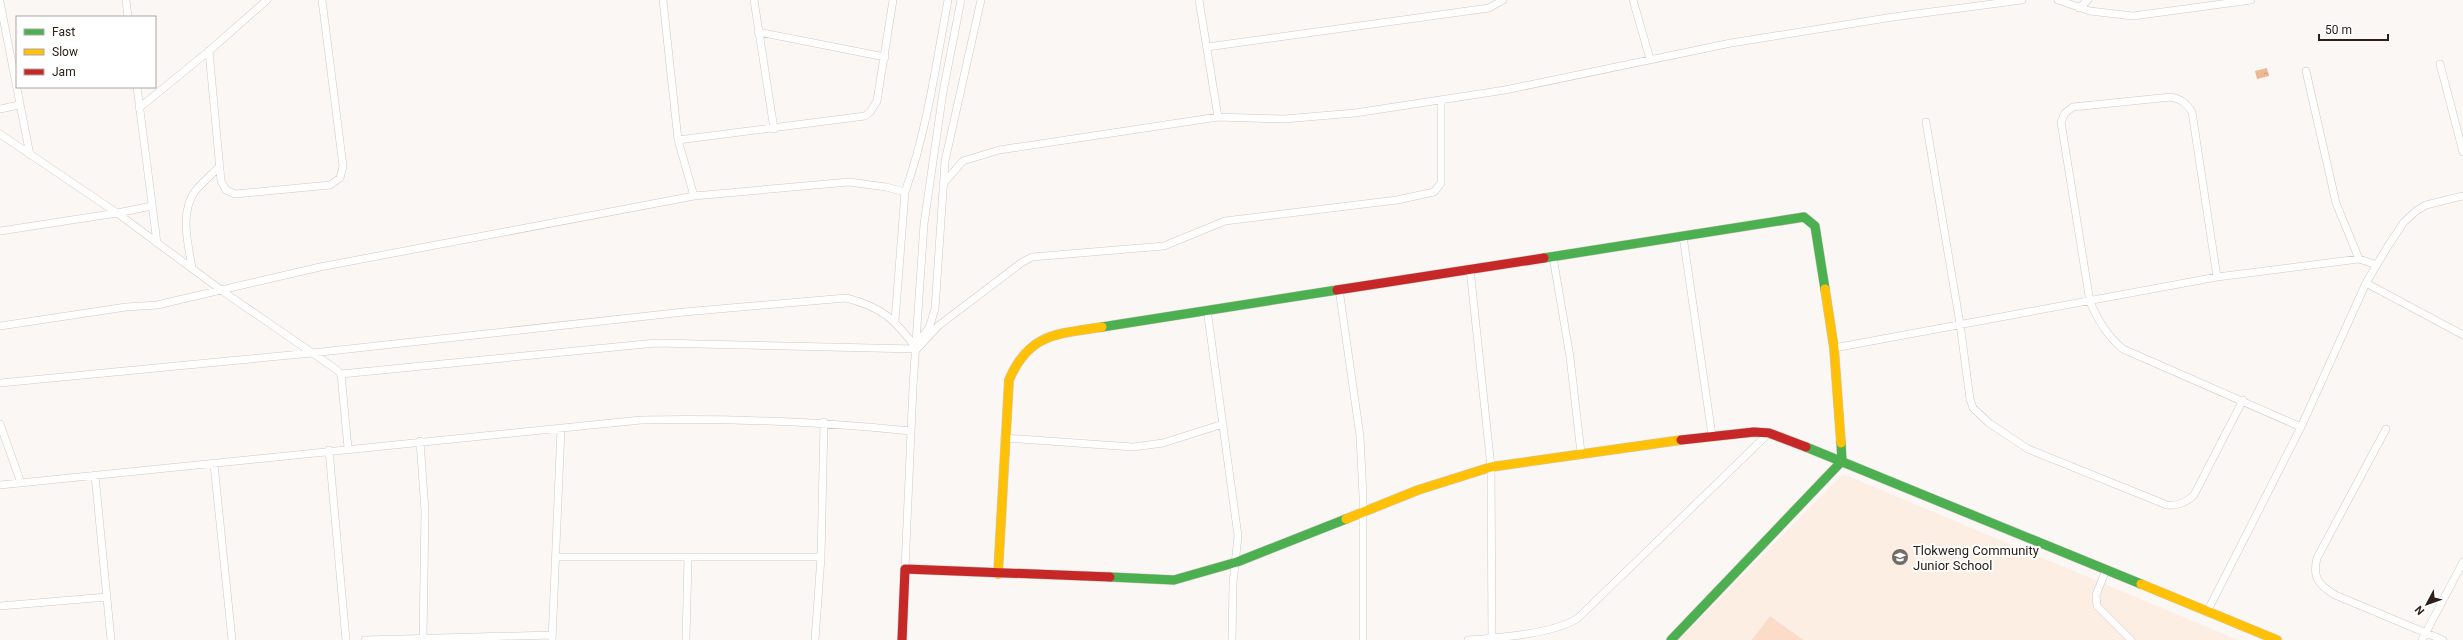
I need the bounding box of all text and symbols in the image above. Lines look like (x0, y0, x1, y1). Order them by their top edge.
legend (16, 16, 156, 88)
scale bar (2319, 16, 2388, 42)
text: 50 m (2325, 23, 2352, 37)
text: Fast (52, 25, 75, 39)
text: Slow (52, 45, 78, 59)
text: Jam (52, 65, 76, 79)
place label: Tlokweng Community Junior School (1913, 543, 2039, 573)
school or university icon: Tlokweng Community Junior School (1890, 547, 1910, 567)
north arrow (2407, 584, 2447, 624)
text: N (2412, 603, 2427, 617)

